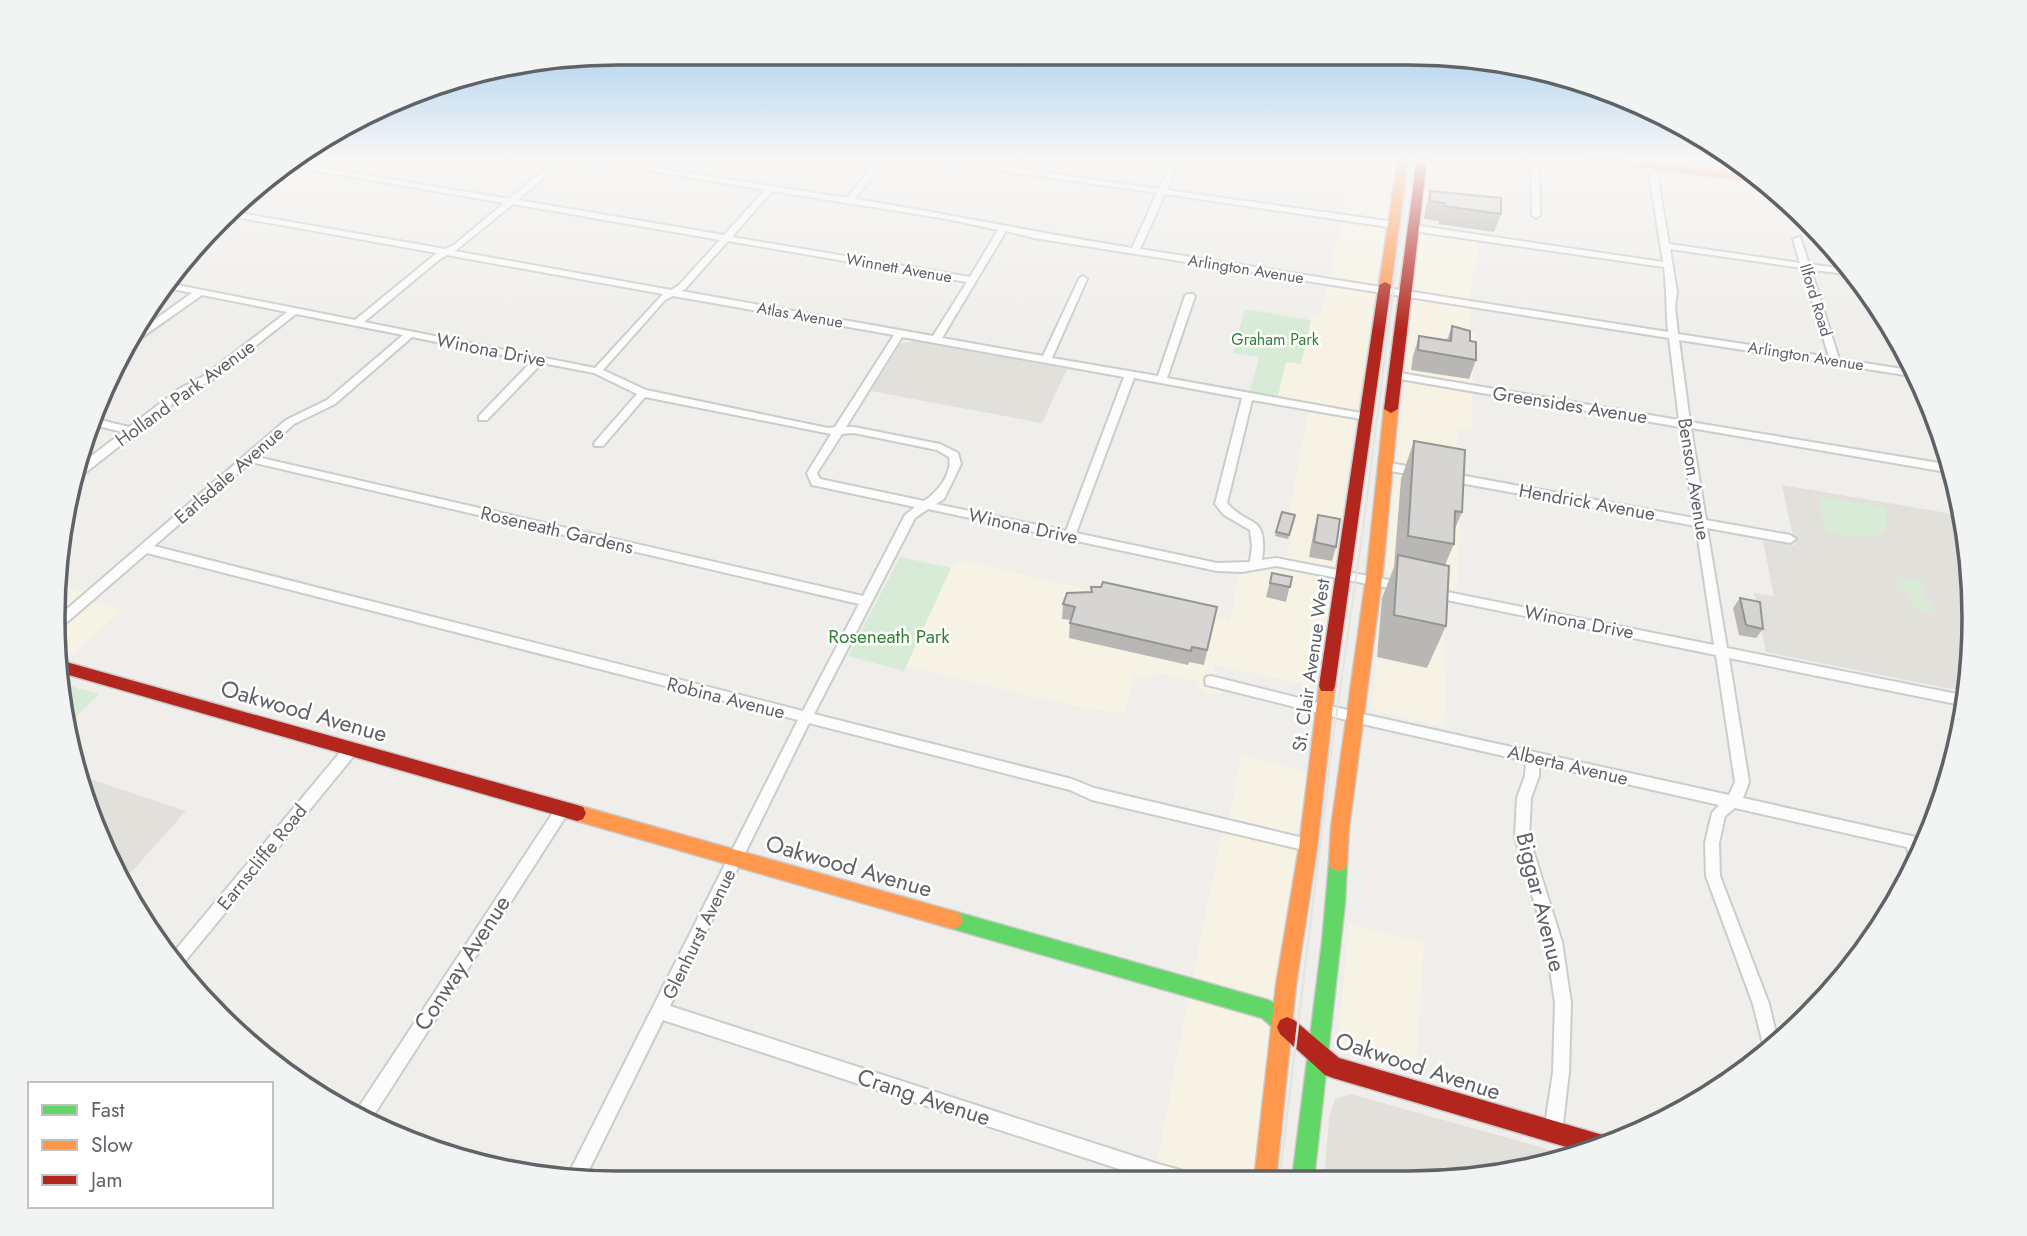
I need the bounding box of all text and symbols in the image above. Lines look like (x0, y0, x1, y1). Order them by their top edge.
street label: Winnett Avenue (844, 247, 954, 289)
street label: Arlington Avenue (1186, 248, 1306, 290)
street label: Ilford Road (1794, 261, 1838, 339)
street label: Atlas Avenue (755, 296, 845, 334)
street label: Winona Drive (434, 326, 548, 374)
park label: Graham Park (1231, 328, 1320, 351)
street label: Holland Park Avenue (109, 333, 261, 453)
street label: Arlington Avenue (1746, 335, 1866, 377)
street label: Greensides Avenue (1491, 379, 1649, 431)
street label: Benson Avenue (1671, 416, 1717, 542)
street label: Earlsdale Avenue (168, 420, 290, 530)
street label: Hendrick Avenue (1517, 477, 1657, 527)
street label: Roseneath Gardens (478, 499, 636, 561)
street label: Winona Drive (966, 501, 1080, 551)
street label: St. Clair Avenue West (1286, 576, 1337, 753)
street label: Winona Drive (1522, 598, 1636, 646)
park label: Roseneath Park (828, 623, 950, 650)
street label: Robina Avenue (664, 670, 788, 726)
street label: Oakwood Avenue (217, 671, 391, 751)
street label: Alberta Avenue (1505, 738, 1631, 792)
street label: Earnscliffe Road (211, 798, 313, 916)
street label: Oakwood Avenue (762, 826, 936, 906)
street label: Biggar Avenue (1507, 829, 1575, 975)
street label: Glenhurst Avenue (656, 864, 742, 1004)
street label: Conway Avenue (405, 888, 519, 1037)
street label: Oakwood Avenue (1331, 1023, 1505, 1109)
street label: Crang Avenue (853, 1059, 995, 1135)
legend (28, 1082, 273, 1208)
text: Fast (91, 1095, 124, 1125)
text: Slow (91, 1130, 133, 1160)
text: Jam (88, 1165, 123, 1195)

